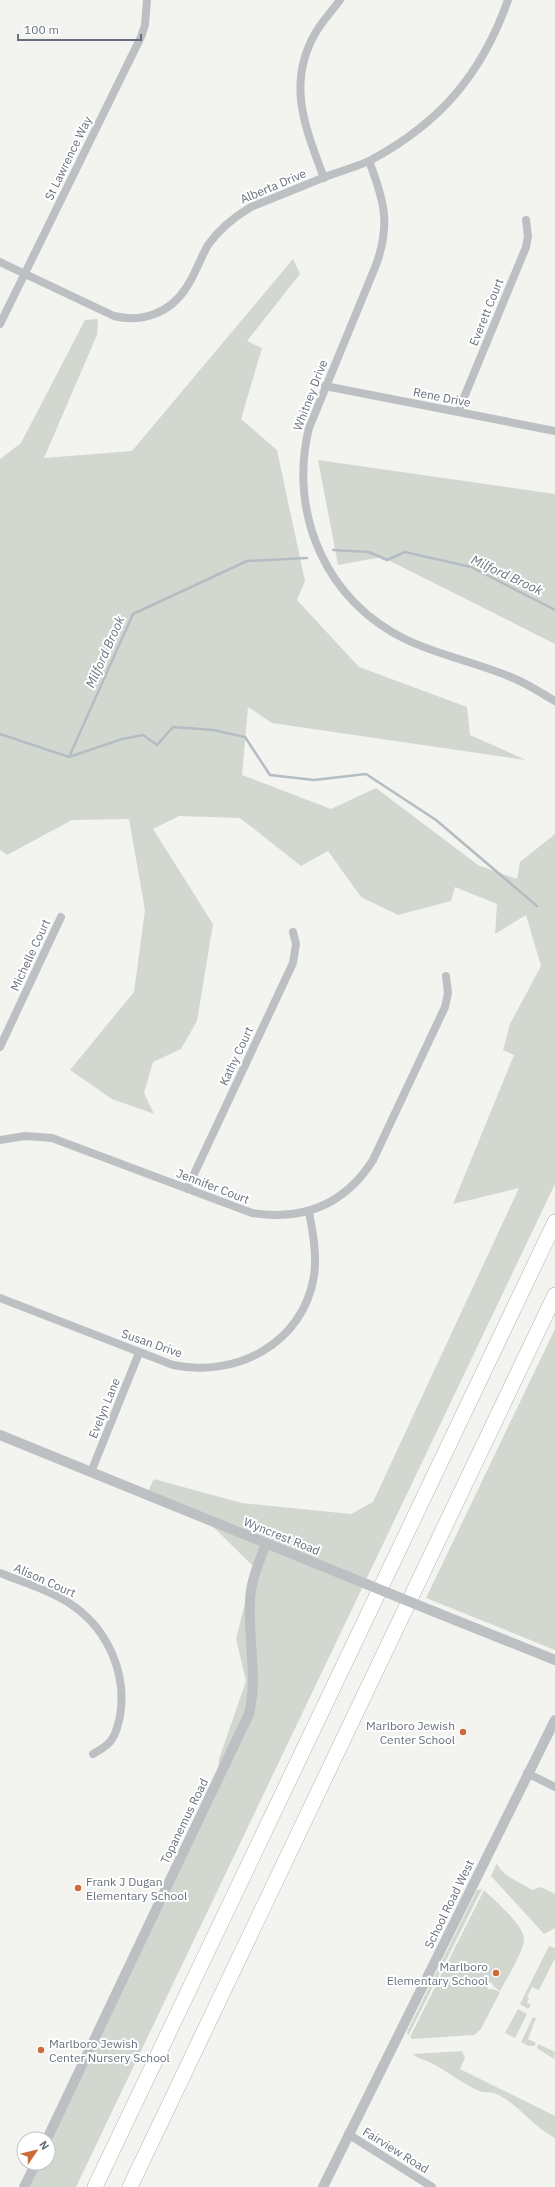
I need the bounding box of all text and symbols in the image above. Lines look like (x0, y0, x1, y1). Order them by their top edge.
scale bar (18, 16, 141, 42)
text: 100 m (24, 22, 59, 37)
street label: St Lawrence Way (41, 114, 95, 202)
street label: Alberta Drive (238, 165, 309, 207)
street label: Everett Court (466, 276, 506, 348)
street label: Whitney Drive (290, 357, 331, 433)
street label: Rene Drive (412, 384, 472, 410)
water label: Milford Brook (468, 551, 546, 599)
water label: Milford Brook (82, 613, 129, 691)
street label: Michelle Court (7, 917, 53, 993)
street label: Kathy Court (216, 1024, 256, 1088)
street label: Jennifer Court (175, 1165, 251, 1207)
street label: Susan Drive (120, 1326, 185, 1361)
street label: Evelyn Lane (85, 1375, 123, 1440)
street label: Wyncrest Road (242, 1514, 322, 1558)
street label: Alison Court (12, 1560, 78, 1600)
place label: Marlboro Jewish Center School (366, 1718, 455, 1747)
marker: Marlboro Jewish Center School (458, 1727, 468, 1737)
street label: Topanemus Road (157, 1776, 211, 1866)
street label: School Road West (421, 1857, 477, 1951)
place label: Frank J Dugan Elementary School (86, 1874, 187, 1903)
marker: Frank J Dugan Elementary School (73, 1883, 83, 1893)
place label: Marlboro Elementary School (387, 1959, 488, 1988)
marker: Marlboro Elementary School (491, 1968, 501, 1978)
place label: Marlboro Jewish Center Nursery School (49, 2036, 170, 2065)
marker: Marlboro Jewish Center Nursery School (36, 2045, 46, 2055)
street label: Fairview Road (360, 2124, 432, 2176)
north arrow (16, 2131, 56, 2171)
text: N (36, 2138, 52, 2153)

